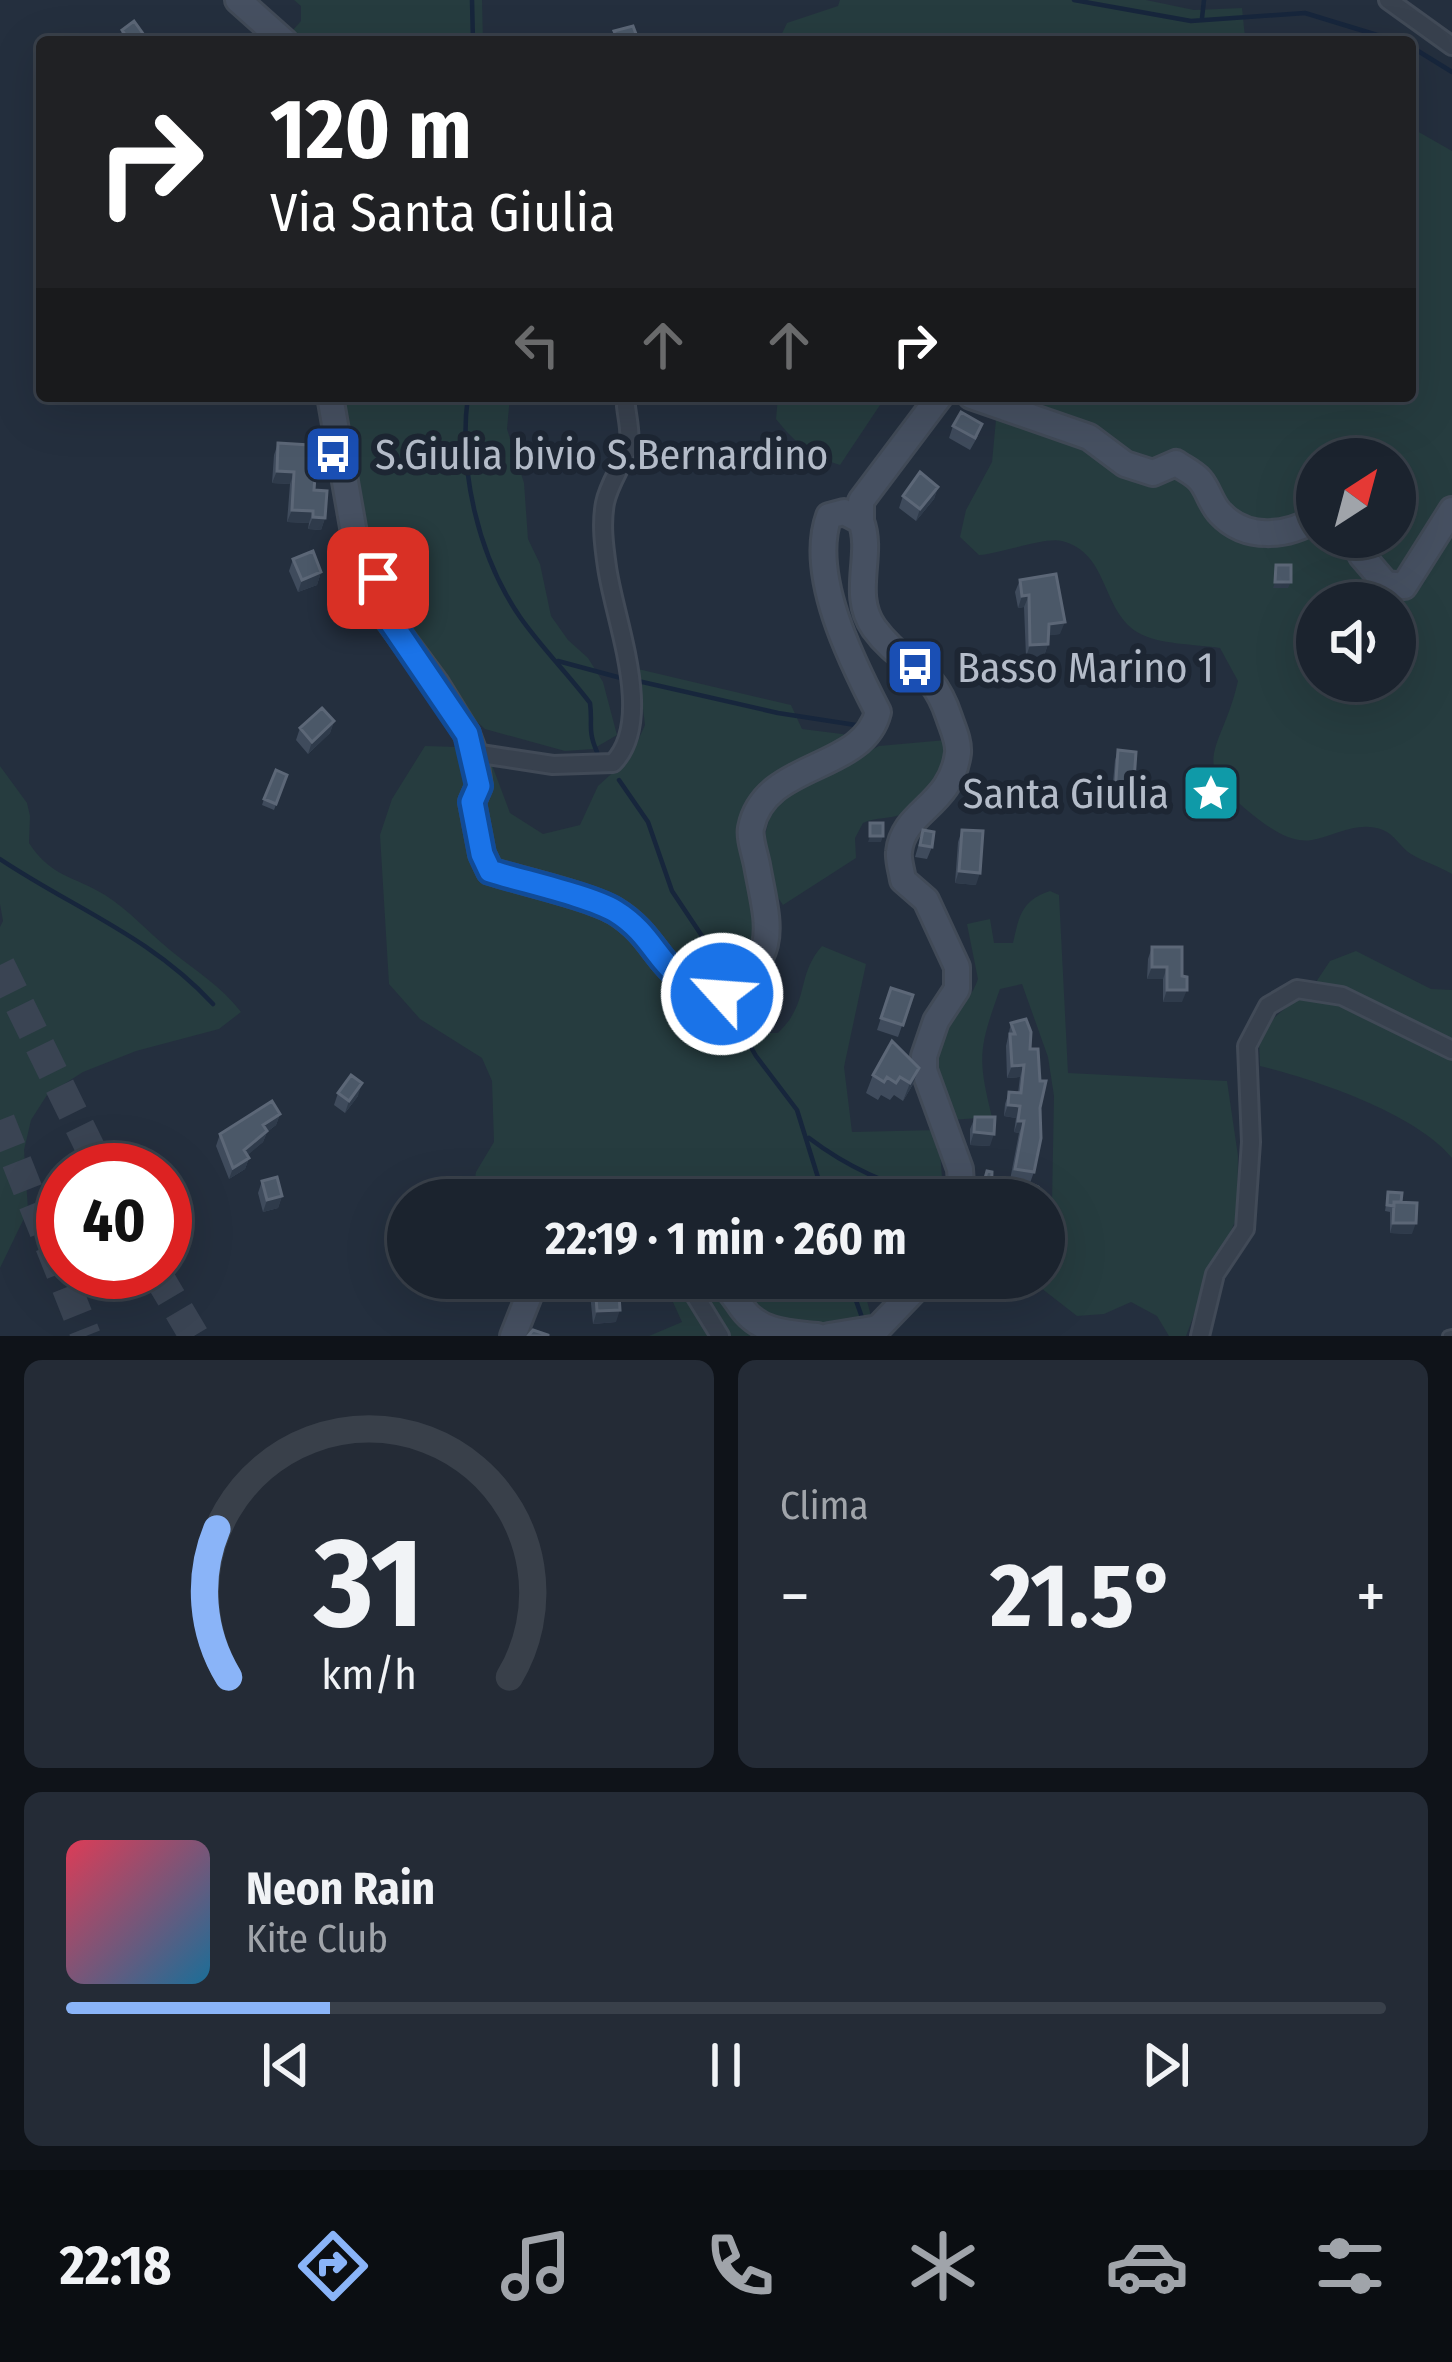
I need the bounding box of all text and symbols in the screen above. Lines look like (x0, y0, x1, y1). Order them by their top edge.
text: 120 m (270, 79, 472, 180)
icon: right (72, 84, 228, 240)
text: Via Santa Giulia (270, 181, 616, 245)
icon: left (504, 312, 570, 378)
icon: ahead (630, 312, 696, 378)
icon: ahead (756, 312, 822, 378)
icon: right (882, 312, 948, 378)
bus stop icon: S.Giulia bivio S.Bernardino (302, 423, 364, 485)
place label: S.Giulia bivio S.Bernardino (375, 430, 828, 480)
north arrow (1296, 438, 1416, 558)
map controls (1296, 438, 1416, 702)
pin (327, 527, 429, 629)
icon: arrive (345, 545, 411, 611)
button: sound (1296, 582, 1416, 702)
bus stop icon: Basso Marino 1 (884, 636, 946, 698)
place label: Basso Marino 1 (957, 643, 1214, 693)
place icon: Santa Giulia (1180, 762, 1242, 824)
place label: Santa Giulia (963, 769, 1169, 819)
position arrow (659, 931, 785, 1057)
speed limit sign: 40 (36, 1143, 192, 1299)
text: 22:19 · 1 min · 260 m (545, 1212, 907, 1266)
text: Clima (780, 1483, 869, 1529)
text: 31 (313, 1509, 424, 1659)
text: 21.5° (990, 1542, 1175, 1650)
text: − (780, 1557, 810, 1636)
text: + (1356, 1557, 1386, 1636)
text: km/h (321, 1649, 417, 1700)
text: Neon Rain (246, 1862, 435, 1916)
text: Kite Club (246, 1916, 388, 1962)
icon: previous (253, 2032, 319, 2098)
icon: pause (693, 2032, 759, 2098)
icon: next (1133, 2032, 1199, 2098)
icon: directions (291, 2224, 375, 2308)
icon: music (494, 2224, 578, 2308)
icon: phone (698, 2224, 782, 2308)
icon: climate (901, 2224, 985, 2308)
icon: car (1105, 2224, 1189, 2308)
icon: filters (1308, 2224, 1392, 2308)
text: 22:18 (60, 2234, 172, 2298)

